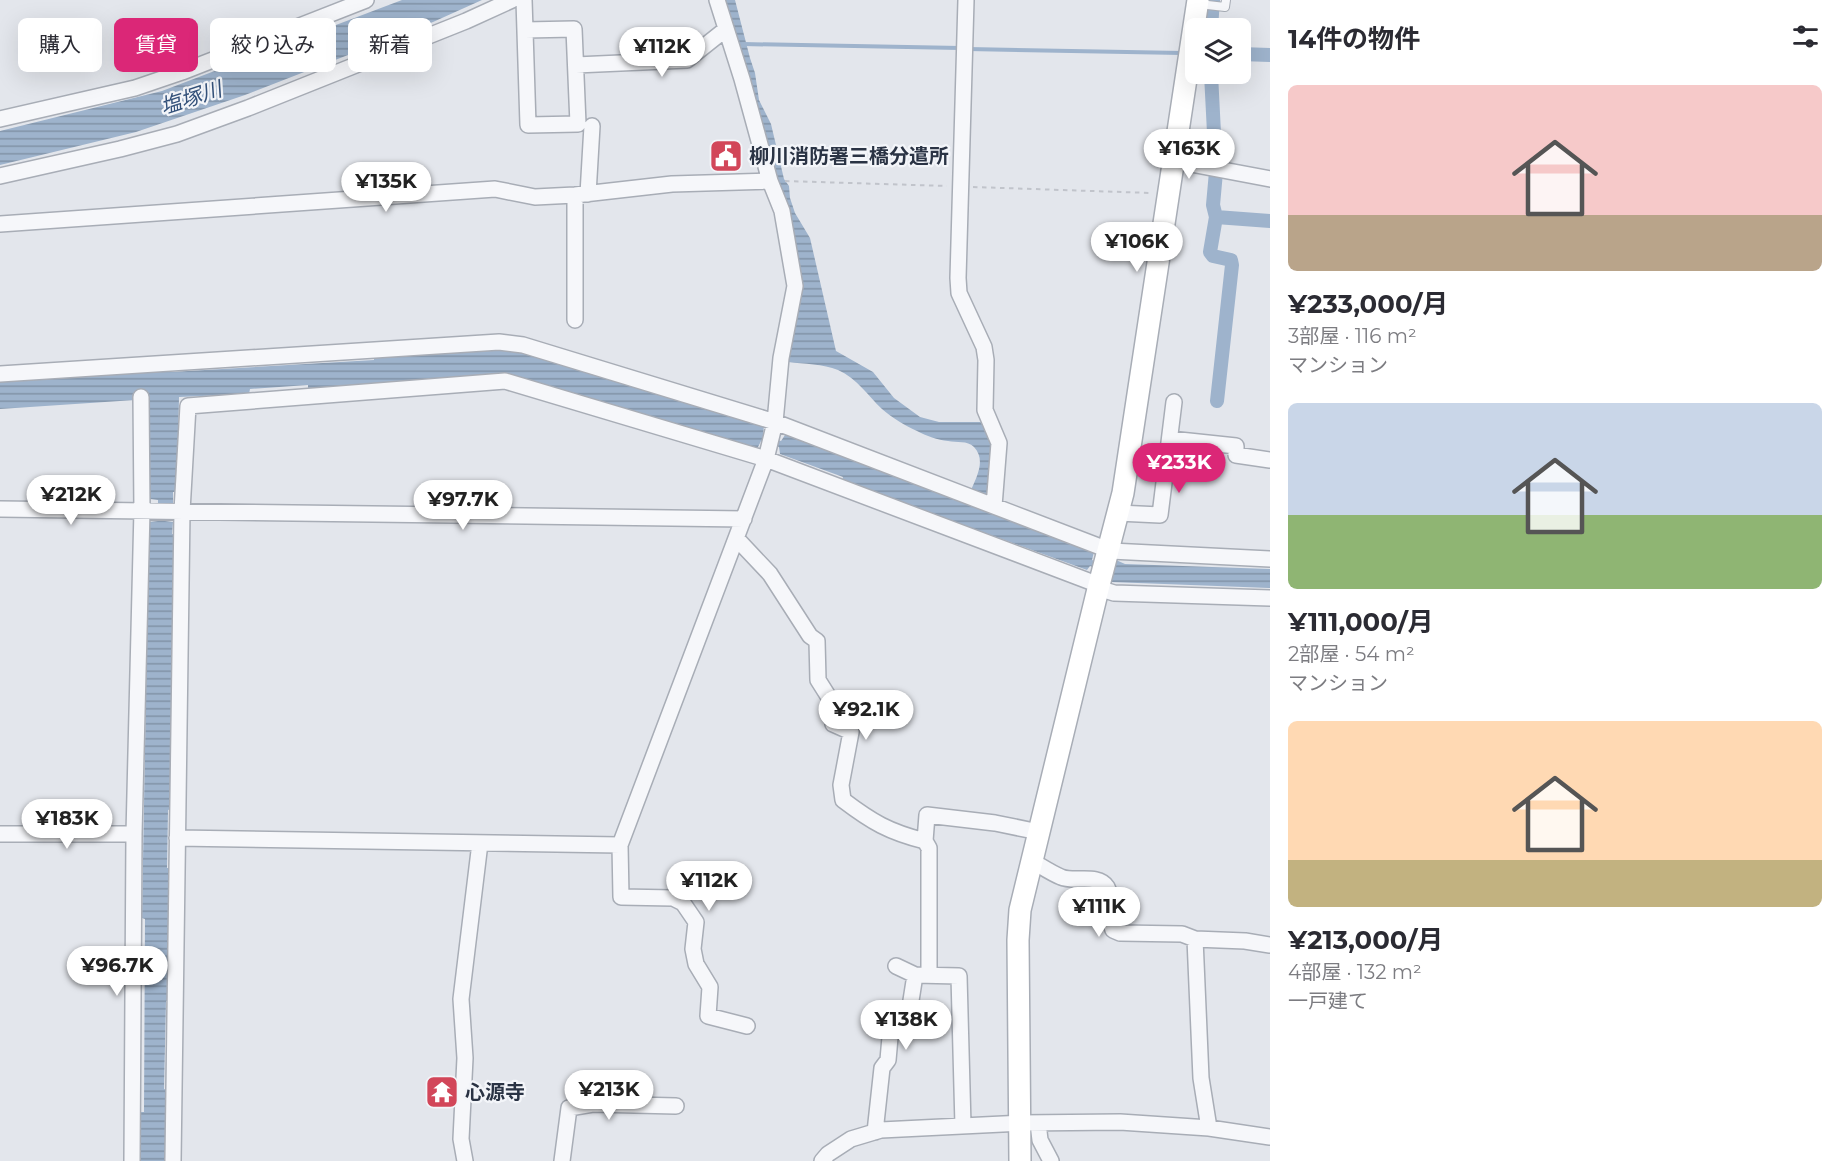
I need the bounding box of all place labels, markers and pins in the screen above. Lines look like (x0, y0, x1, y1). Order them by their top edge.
pin: ¥112K (620, 27, 704, 78)
pin: ¥163K (1147, 129, 1231, 180)
public building icon: 柳川消防署三橋分遣所 (708, 138, 744, 174)
place label: 柳川消防署三橋分遣所 (749, 144, 949, 168)
pin: ¥135K (344, 162, 428, 213)
pin: ¥106K (1095, 222, 1179, 273)
pin: ¥233K (1137, 443, 1221, 494)
pin: ¥212K (29, 475, 113, 526)
pin: ¥97.7K (414, 480, 512, 531)
pin: ¥92.1K (817, 690, 915, 741)
pin: ¥183K (25, 799, 109, 850)
pin: ¥112K (667, 861, 751, 912)
pin: ¥111K (1057, 887, 1141, 938)
pin: ¥96.7K (68, 946, 166, 997)
pin: ¥138K (864, 1000, 948, 1051)
pin: ¥213K (567, 1070, 651, 1121)
temple icon: 心源寺 (424, 1074, 460, 1110)
place label: 心源寺 (465, 1080, 525, 1104)

